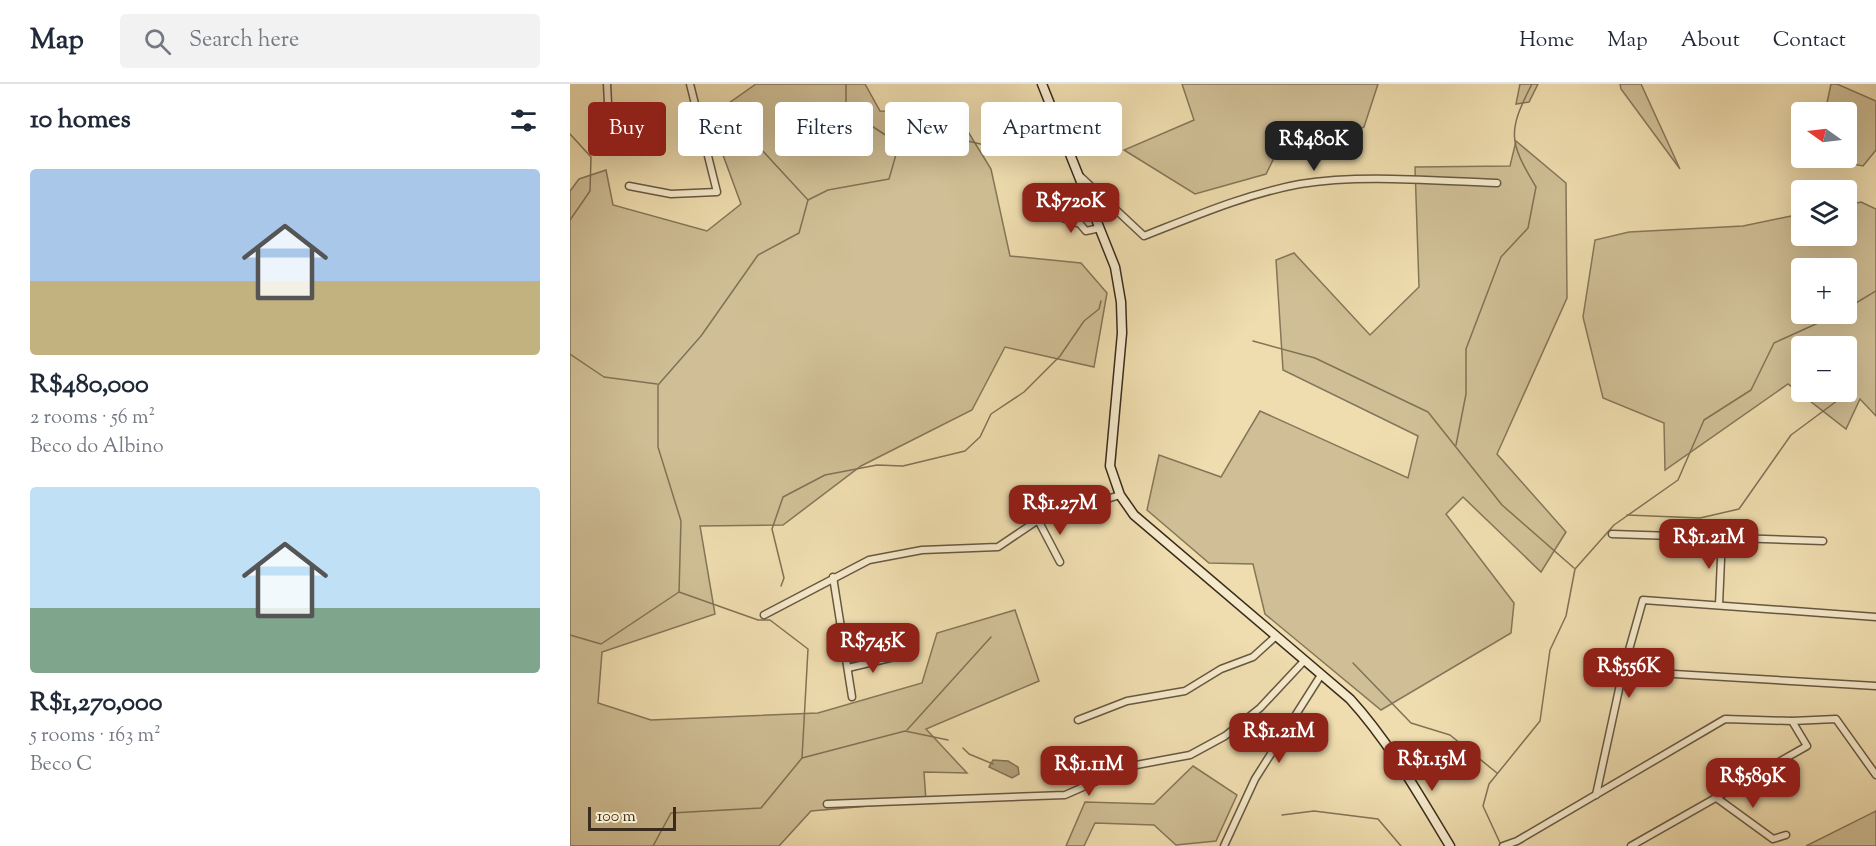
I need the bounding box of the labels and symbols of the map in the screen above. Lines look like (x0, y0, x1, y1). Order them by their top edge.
north arrow (1791, 102, 1857, 168)
pin: R$480K (1265, 121, 1363, 172)
pin: R$720K (1022, 183, 1120, 234)
pin: R$1.27M (1005, 485, 1115, 536)
pin: R$1.21M (1654, 519, 1764, 570)
pin: R$745K (824, 623, 922, 674)
pin: R$556K (1580, 648, 1678, 699)
pin: R$1.21M (1224, 713, 1334, 764)
pin: R$1.15M (1377, 741, 1487, 792)
pin: R$1.11M (1034, 746, 1144, 797)
pin: R$589K (1704, 758, 1802, 809)
scale bar (588, 804, 676, 832)

